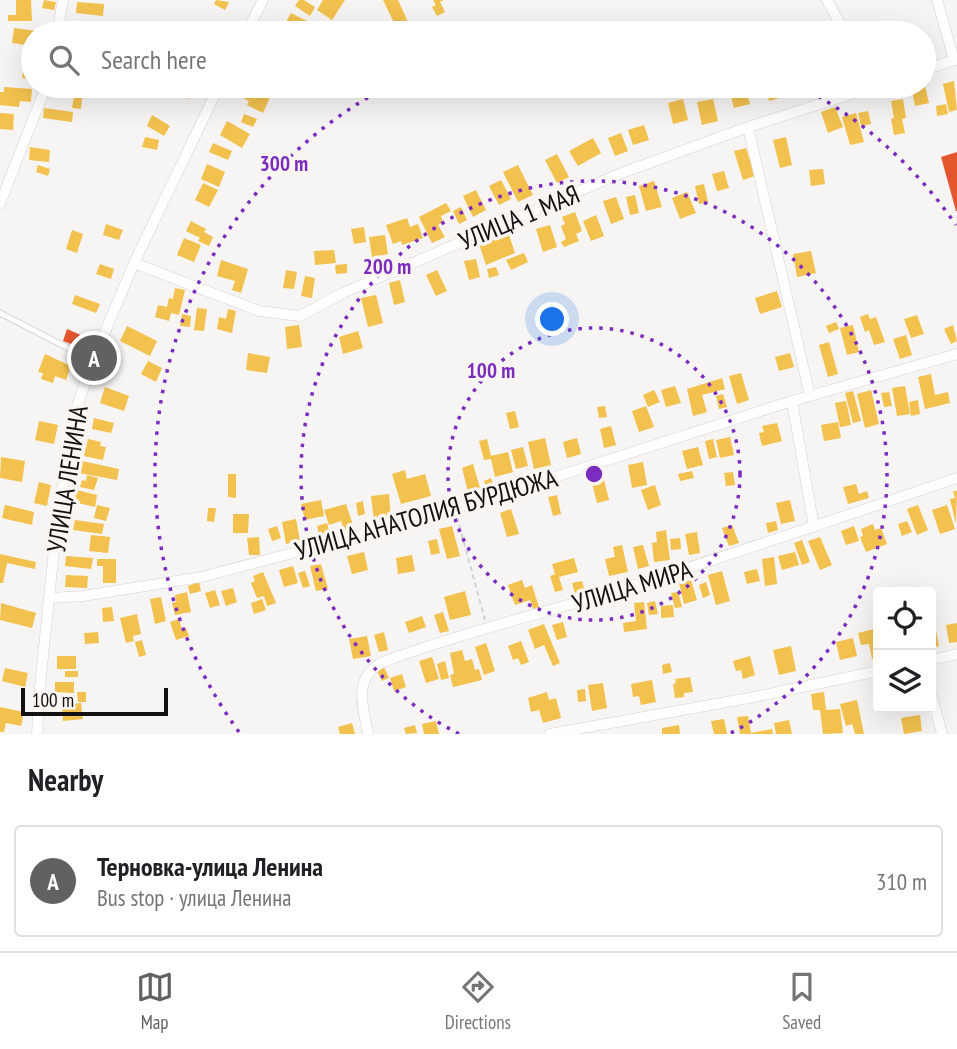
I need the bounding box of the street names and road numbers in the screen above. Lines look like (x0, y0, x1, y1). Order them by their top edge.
street label: УЛИЦА 1 МАЯ (454, 177, 584, 257)
street label: УЛИЦА ЛЕНИНА (39, 402, 95, 555)
street label: УЛИЦА АНАТОЛИЯ БУРДЮЖА (291, 461, 562, 567)
street label: УЛИЦА МИРА (568, 552, 696, 620)

